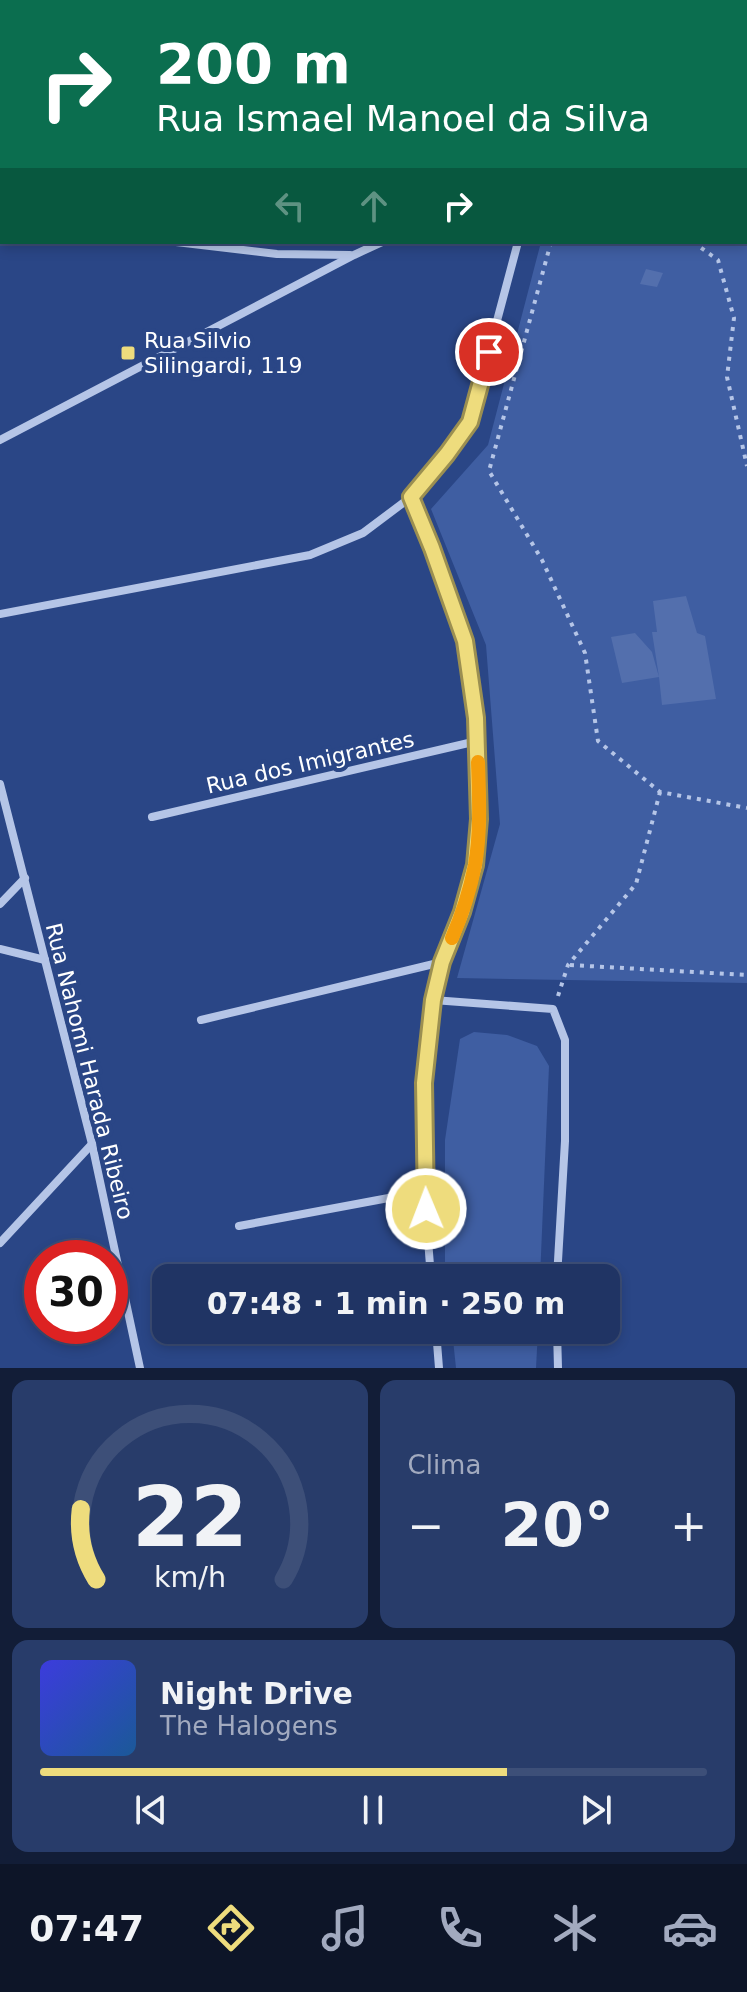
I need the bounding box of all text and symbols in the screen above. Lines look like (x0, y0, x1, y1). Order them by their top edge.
text: 200 m (156, 31, 351, 96)
icon: right (24, 32, 128, 136)
text: Rua Ismael Manoel da Silva (156, 98, 650, 139)
icon: left (268, 184, 312, 228)
icon: ahead (352, 184, 396, 228)
icon: right (436, 184, 480, 228)
pin (455, 318, 523, 386)
place label: Rua Silvio Silingardi, 119 (144, 328, 302, 378)
icon: arrive (467, 330, 511, 374)
marker: Rua Silvio Silingardi, 119 (119, 344, 137, 362)
street label: Rua dos Imigrantes (204, 726, 417, 799)
street label: Rua Nahomi Harada Ribeiro (41, 920, 138, 1222)
position arrow (384, 1167, 468, 1251)
speed limit sign: 30 (24, 1240, 128, 1344)
text: 07:48 · 1 min · 250 m (207, 1286, 565, 1321)
text: Clima (408, 1450, 481, 1480)
text: 22 (132, 1469, 248, 1566)
text: 20° (501, 1490, 614, 1560)
text: − (408, 1500, 444, 1551)
text: + (670, 1500, 707, 1551)
text: km/h (154, 1560, 226, 1594)
text: Night Drive (160, 1676, 353, 1711)
text: The Halogens (160, 1711, 338, 1741)
icon: previous (129, 1788, 173, 1832)
icon: pause (351, 1788, 395, 1832)
icon: next (574, 1788, 618, 1832)
icon: directions (203, 1900, 259, 1956)
icon: music (317, 1900, 373, 1956)
icon: phone (432, 1900, 488, 1956)
icon: climate (547, 1900, 603, 1956)
icon: car (662, 1900, 718, 1956)
text: 07:47 (29, 1908, 144, 1949)

